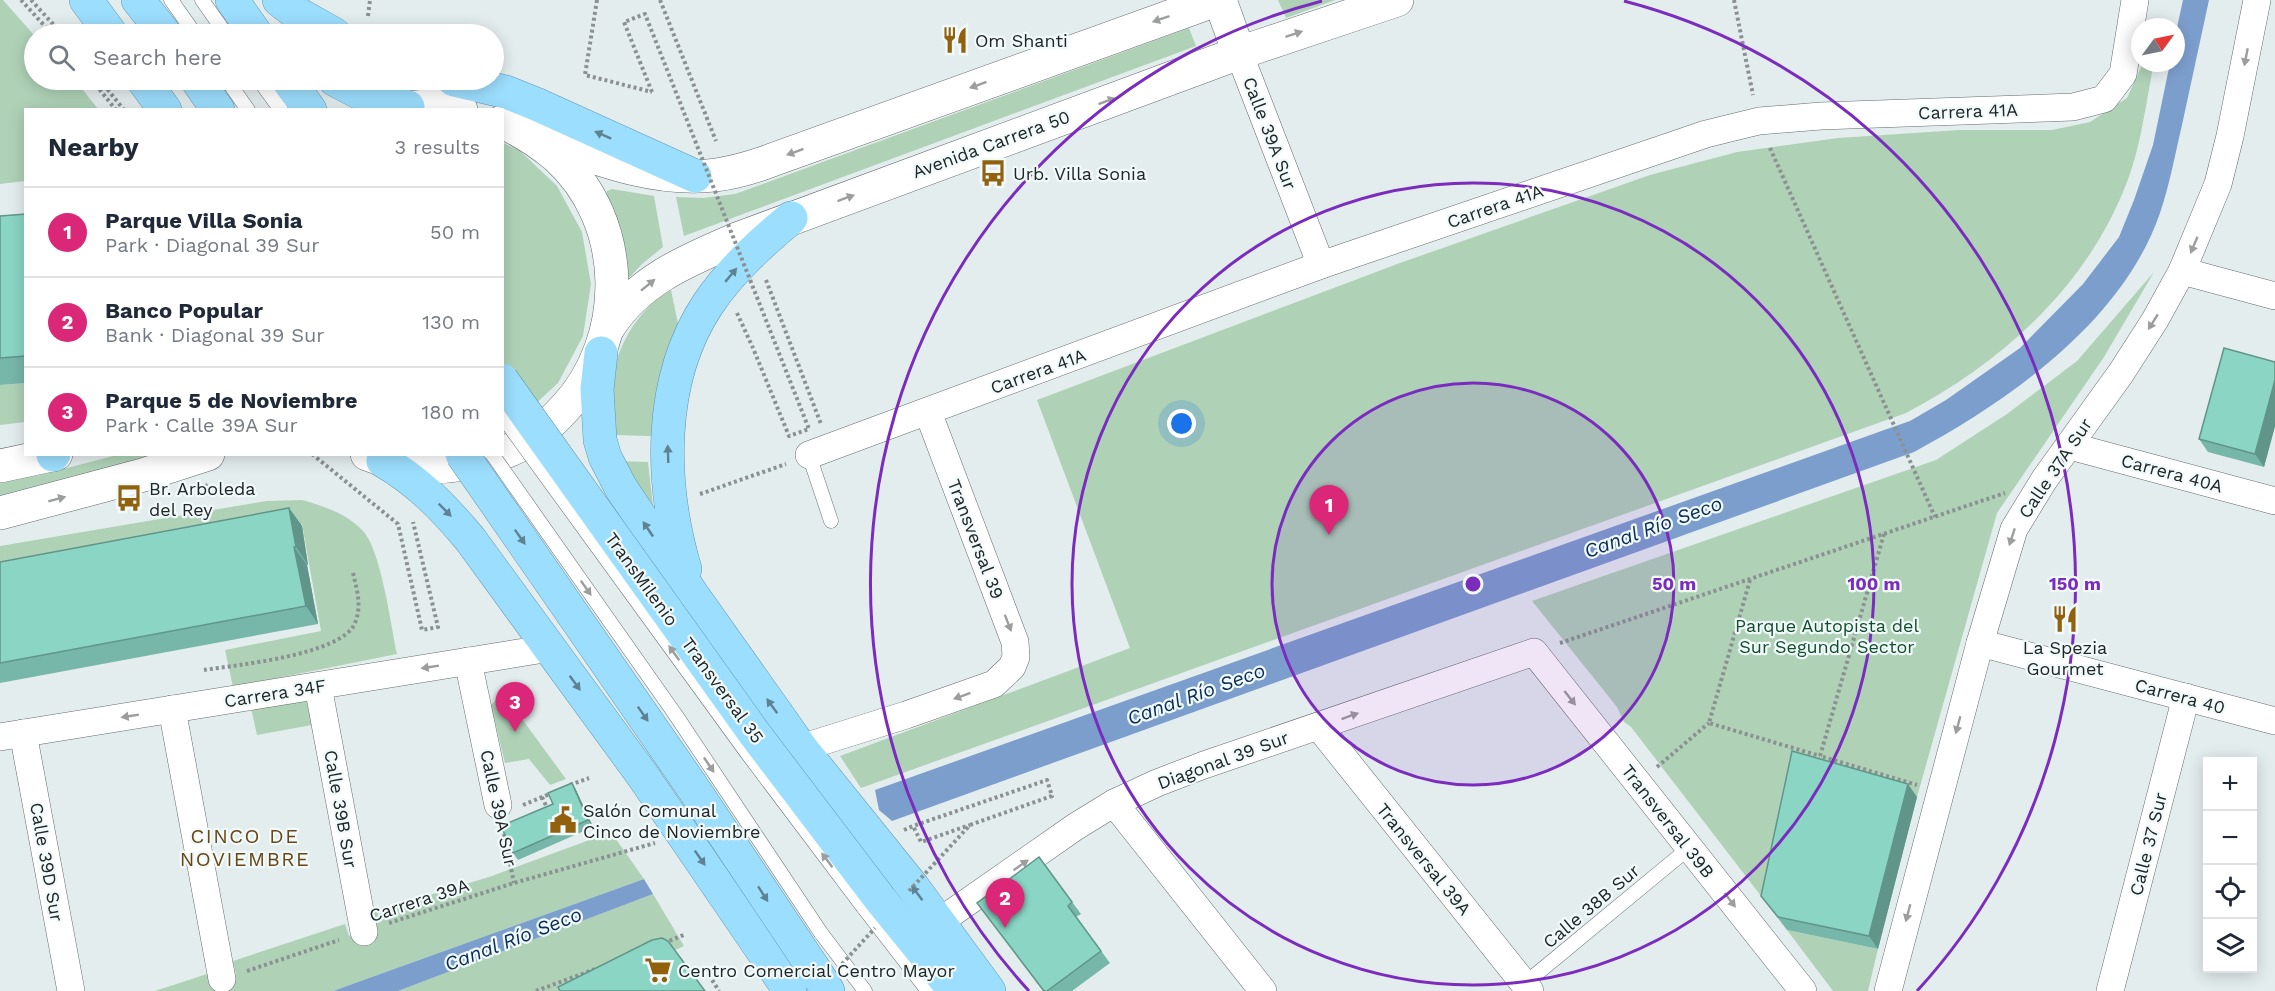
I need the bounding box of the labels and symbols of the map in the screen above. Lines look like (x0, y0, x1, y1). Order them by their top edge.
one-way arrow (1152, 15, 1170, 24)
north arrow (2131, 18, 2185, 72)
restaurant icon: Om Shanti (940, 25, 970, 55)
one-way arrow (1285, 29, 1303, 39)
place label: Om Shanti (975, 30, 1068, 51)
one-way arrow (2241, 48, 2250, 67)
street label: Calle 39A Sur (1239, 74, 1301, 192)
one-way arrow (969, 81, 987, 91)
one-way arrow (1099, 96, 1117, 106)
street label: Carrera 41A (1918, 99, 2018, 123)
street label: Avenida Carrera 50 (909, 106, 1073, 182)
one-way arrow (594, 130, 612, 140)
one-way arrow (785, 147, 803, 157)
bus stop icon: Urb. Villa Sonia (978, 158, 1008, 188)
place label: Urb. Villa Sonia (1013, 163, 1146, 184)
street label: Carrera 41A (1444, 180, 1546, 232)
one-way arrow (837, 192, 855, 202)
one-way arrow (2189, 236, 2199, 254)
one-way arrow (724, 268, 737, 283)
one-way arrow (640, 279, 655, 291)
one-way arrow (2148, 314, 2159, 330)
street label: Carrera 41A (987, 344, 1089, 398)
your location (1167, 409, 1196, 438)
street label: Calle 37A Sur (2014, 414, 2096, 522)
one-way arrow (664, 445, 673, 464)
street label: Carrera 40A (2119, 449, 2225, 497)
street label: Transversal 39 (944, 476, 1008, 602)
place label: Br. Arboleda del Rey (149, 478, 256, 520)
bus stop icon: Br. Arboleda del Rey (114, 483, 144, 513)
pin: 1 (1310, 486, 1348, 535)
water label: Canal Río Seco (1581, 491, 1725, 563)
one-way arrow (48, 493, 66, 503)
one-way arrow (437, 503, 451, 517)
one-way arrow (643, 521, 654, 537)
one-way arrow (514, 528, 526, 544)
street label: TransMilenio (601, 528, 683, 630)
one-way arrow (2006, 528, 2016, 546)
text: 50 m (1652, 573, 1696, 594)
text: 100 m (1847, 573, 1901, 594)
text: 150 m (2049, 573, 2101, 594)
centre of rings (1463, 574, 1483, 594)
one-way arrow (580, 580, 591, 596)
restaurant icon: La Spezia Gourmet (2050, 604, 2080, 634)
one-way arrow (1004, 614, 1013, 632)
park label: Parque Autopista del Sur Segundo Sector (1735, 615, 1919, 657)
street label: Transversal 35 (678, 633, 768, 747)
place label: La Spezia Gourmet (2023, 637, 2107, 679)
one-way arrow (668, 645, 680, 661)
water label: Canal Río Seco (1124, 658, 1268, 730)
one-way arrow (420, 663, 439, 672)
one-way arrow (569, 674, 581, 690)
street label: Carrera 40 (2133, 674, 2227, 718)
street label: Carrera 34F (223, 675, 327, 711)
pin: 3 (496, 682, 534, 732)
one-way arrow (1564, 690, 1577, 706)
one-way arrow (953, 691, 971, 701)
one-way arrow (766, 699, 778, 714)
one-way arrow (637, 706, 649, 722)
one-way arrow (1341, 710, 1359, 720)
one-way arrow (121, 711, 140, 720)
one-way arrow (1953, 715, 1963, 734)
street label: Diagonal 39 Sur (1154, 726, 1292, 794)
street label: Calle 39B Sur (320, 748, 362, 870)
street label: Calle 39A Sur (476, 748, 522, 868)
one-way arrow (704, 757, 715, 774)
street label: Transversal 39B (1617, 760, 1719, 882)
street label: Calle 37 Sur (2125, 790, 2171, 898)
street label: Transversal 39A (1372, 799, 1476, 919)
place label: Salón Comunal Cinco de Noviembre (583, 800, 760, 842)
street label: Calle 39D Sur (26, 801, 68, 923)
public building icon: Salón Comunal Cinco de Noviembre (548, 805, 578, 835)
district label: CINCO DE NOVIEMBRE (180, 824, 310, 871)
one-way arrow (694, 850, 706, 866)
one-way arrow (821, 852, 834, 868)
one-way arrow (1013, 859, 1029, 871)
street label: Calle 38B Sur (1538, 860, 1644, 952)
street label: Carrera 39A (366, 874, 472, 926)
pin: 2 (986, 878, 1024, 928)
one-way arrow (758, 885, 769, 902)
one-way arrow (911, 885, 923, 901)
one-way arrow (1724, 892, 1737, 908)
water label: Canal Río Seco (441, 902, 585, 976)
one-way arrow (1903, 904, 1913, 922)
supermarket icon: Centro Comercial Centro Mayor (643, 955, 673, 985)
place label: Centro Comercial Centro Mayor (678, 960, 955, 981)

